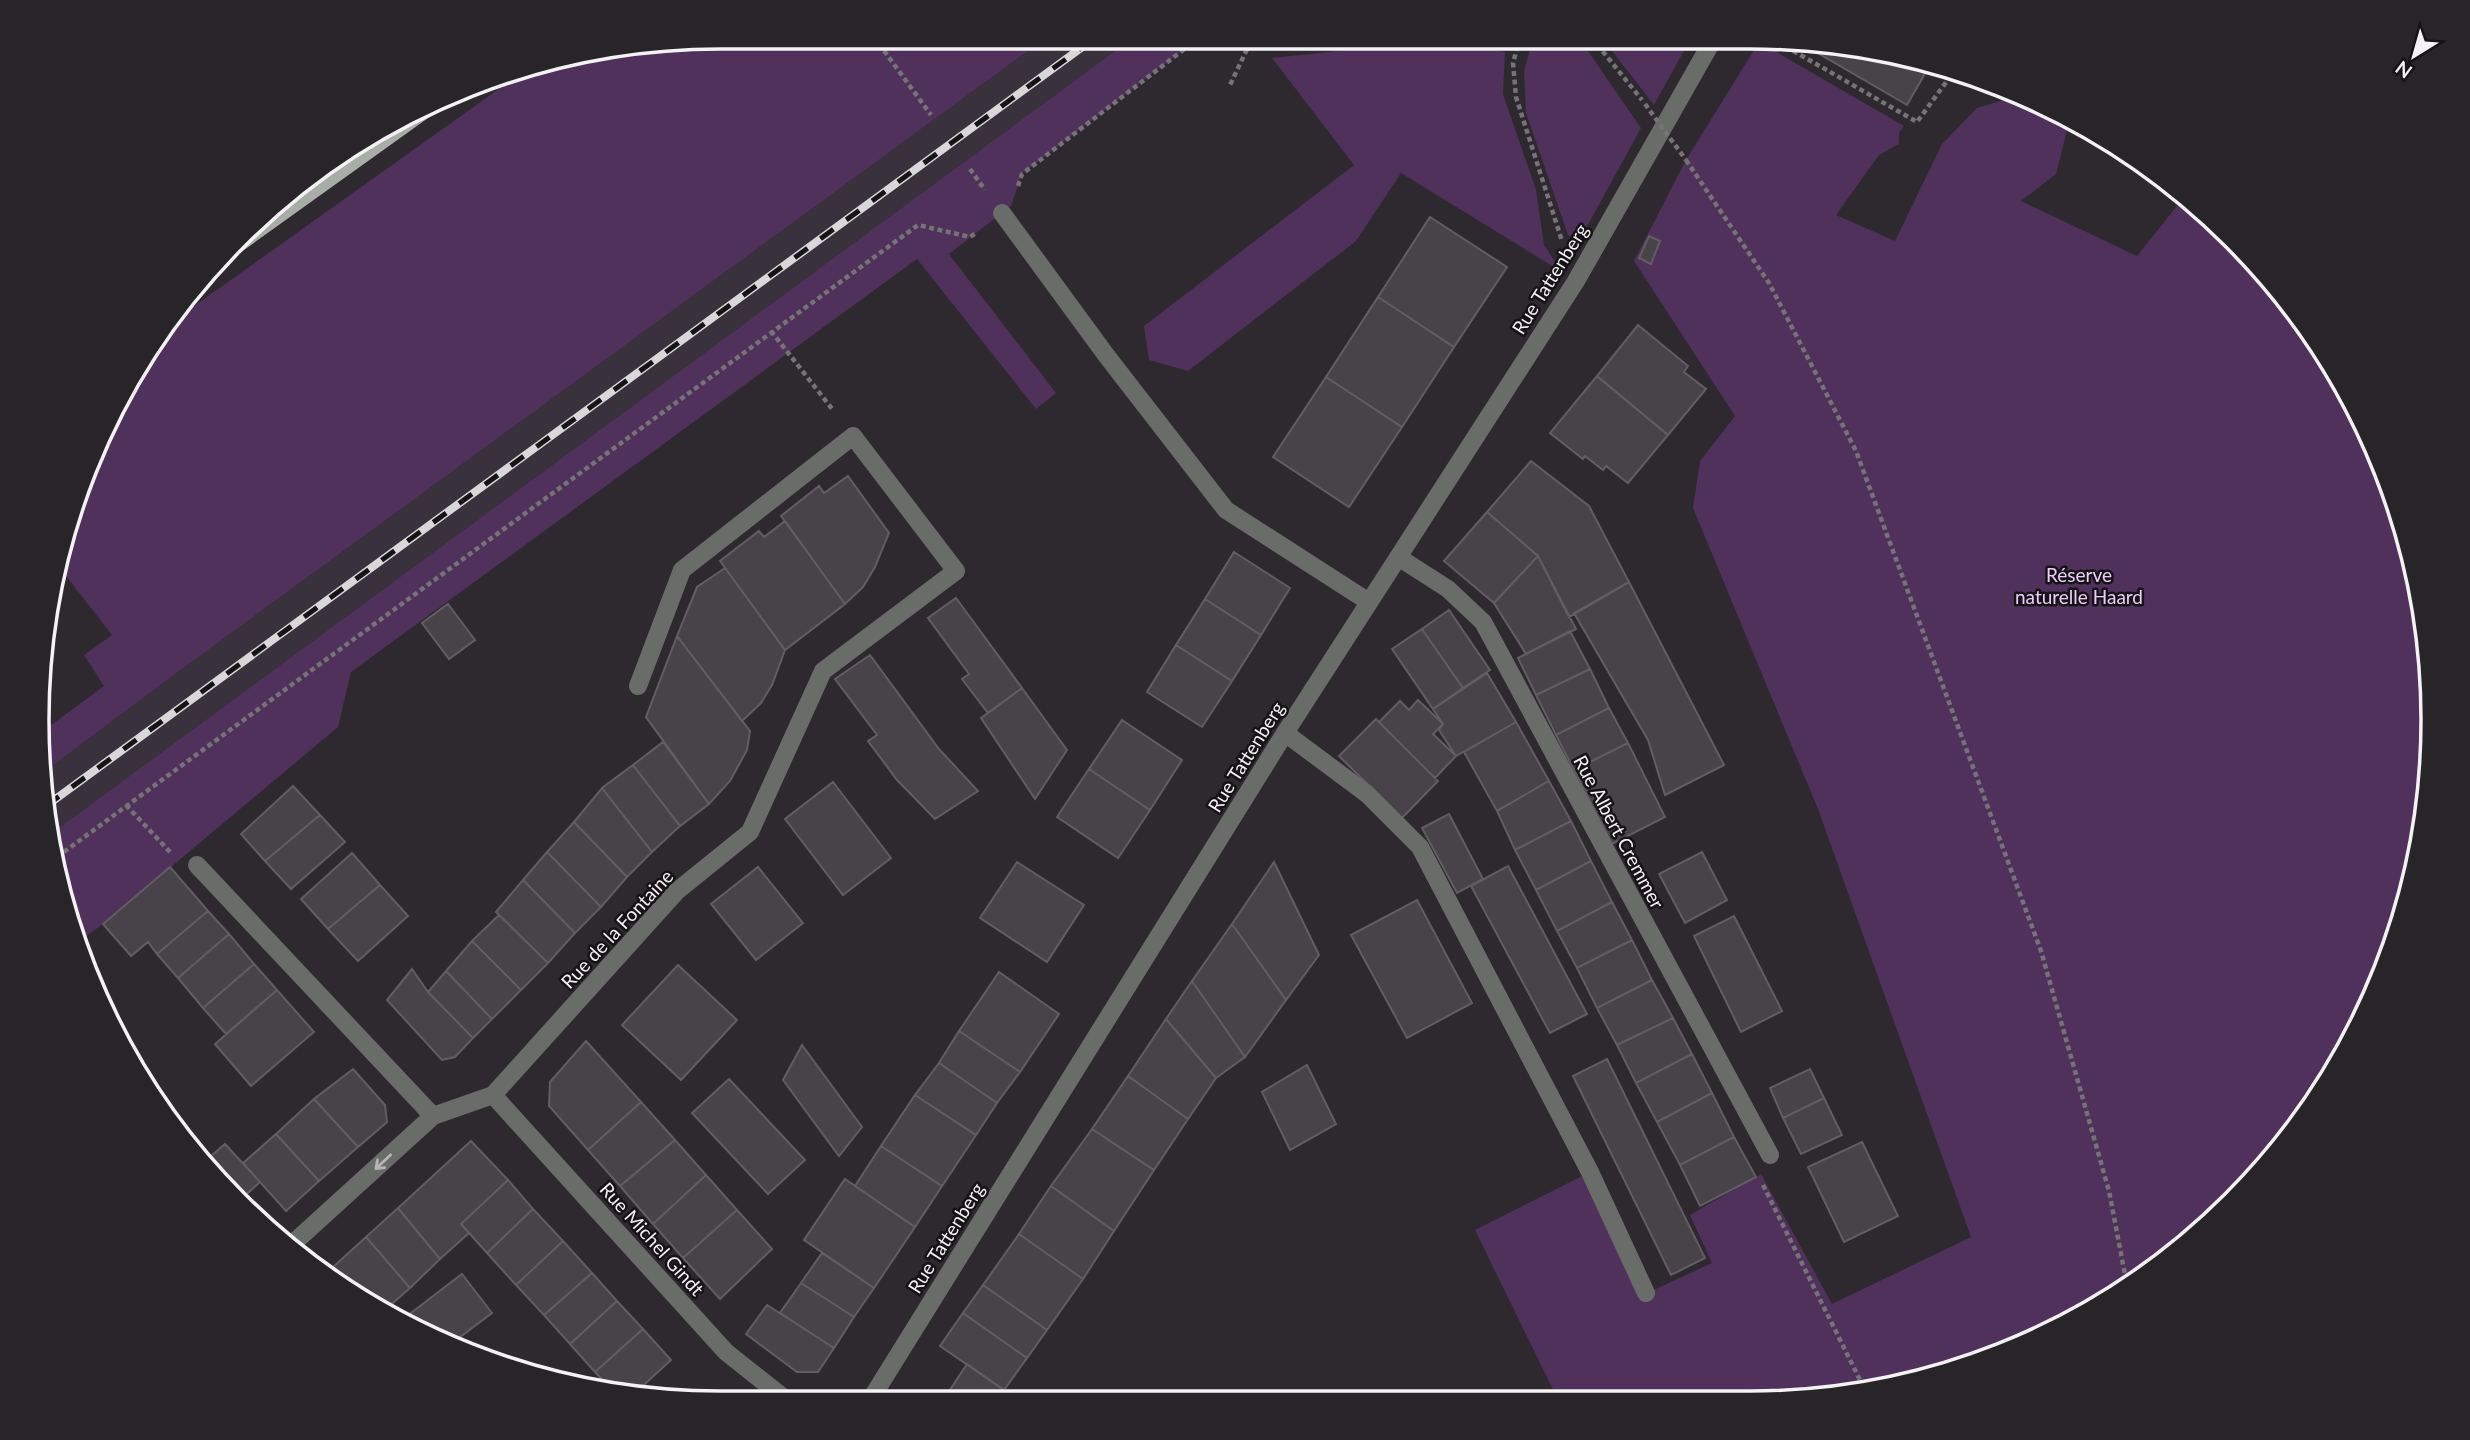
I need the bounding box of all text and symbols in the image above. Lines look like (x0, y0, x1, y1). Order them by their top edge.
north arrow (2379, 21, 2449, 91)
text: N (2391, 56, 2416, 84)
street label: Rue Tattenberg (1507, 219, 1593, 338)
park label: Réserve naturelle Haard (2015, 563, 2143, 608)
street label: Rue Tattenberg (1203, 697, 1289, 816)
street label: Rue Albert Cremmer (1569, 751, 1670, 912)
street label: Rue de la Fontaine (556, 865, 678, 993)
one-way arrow (374, 1154, 392, 1170)
street label: Rue Michel Gindt (595, 1177, 709, 1300)
street label: Rue Tattenberg (903, 1178, 989, 1297)

